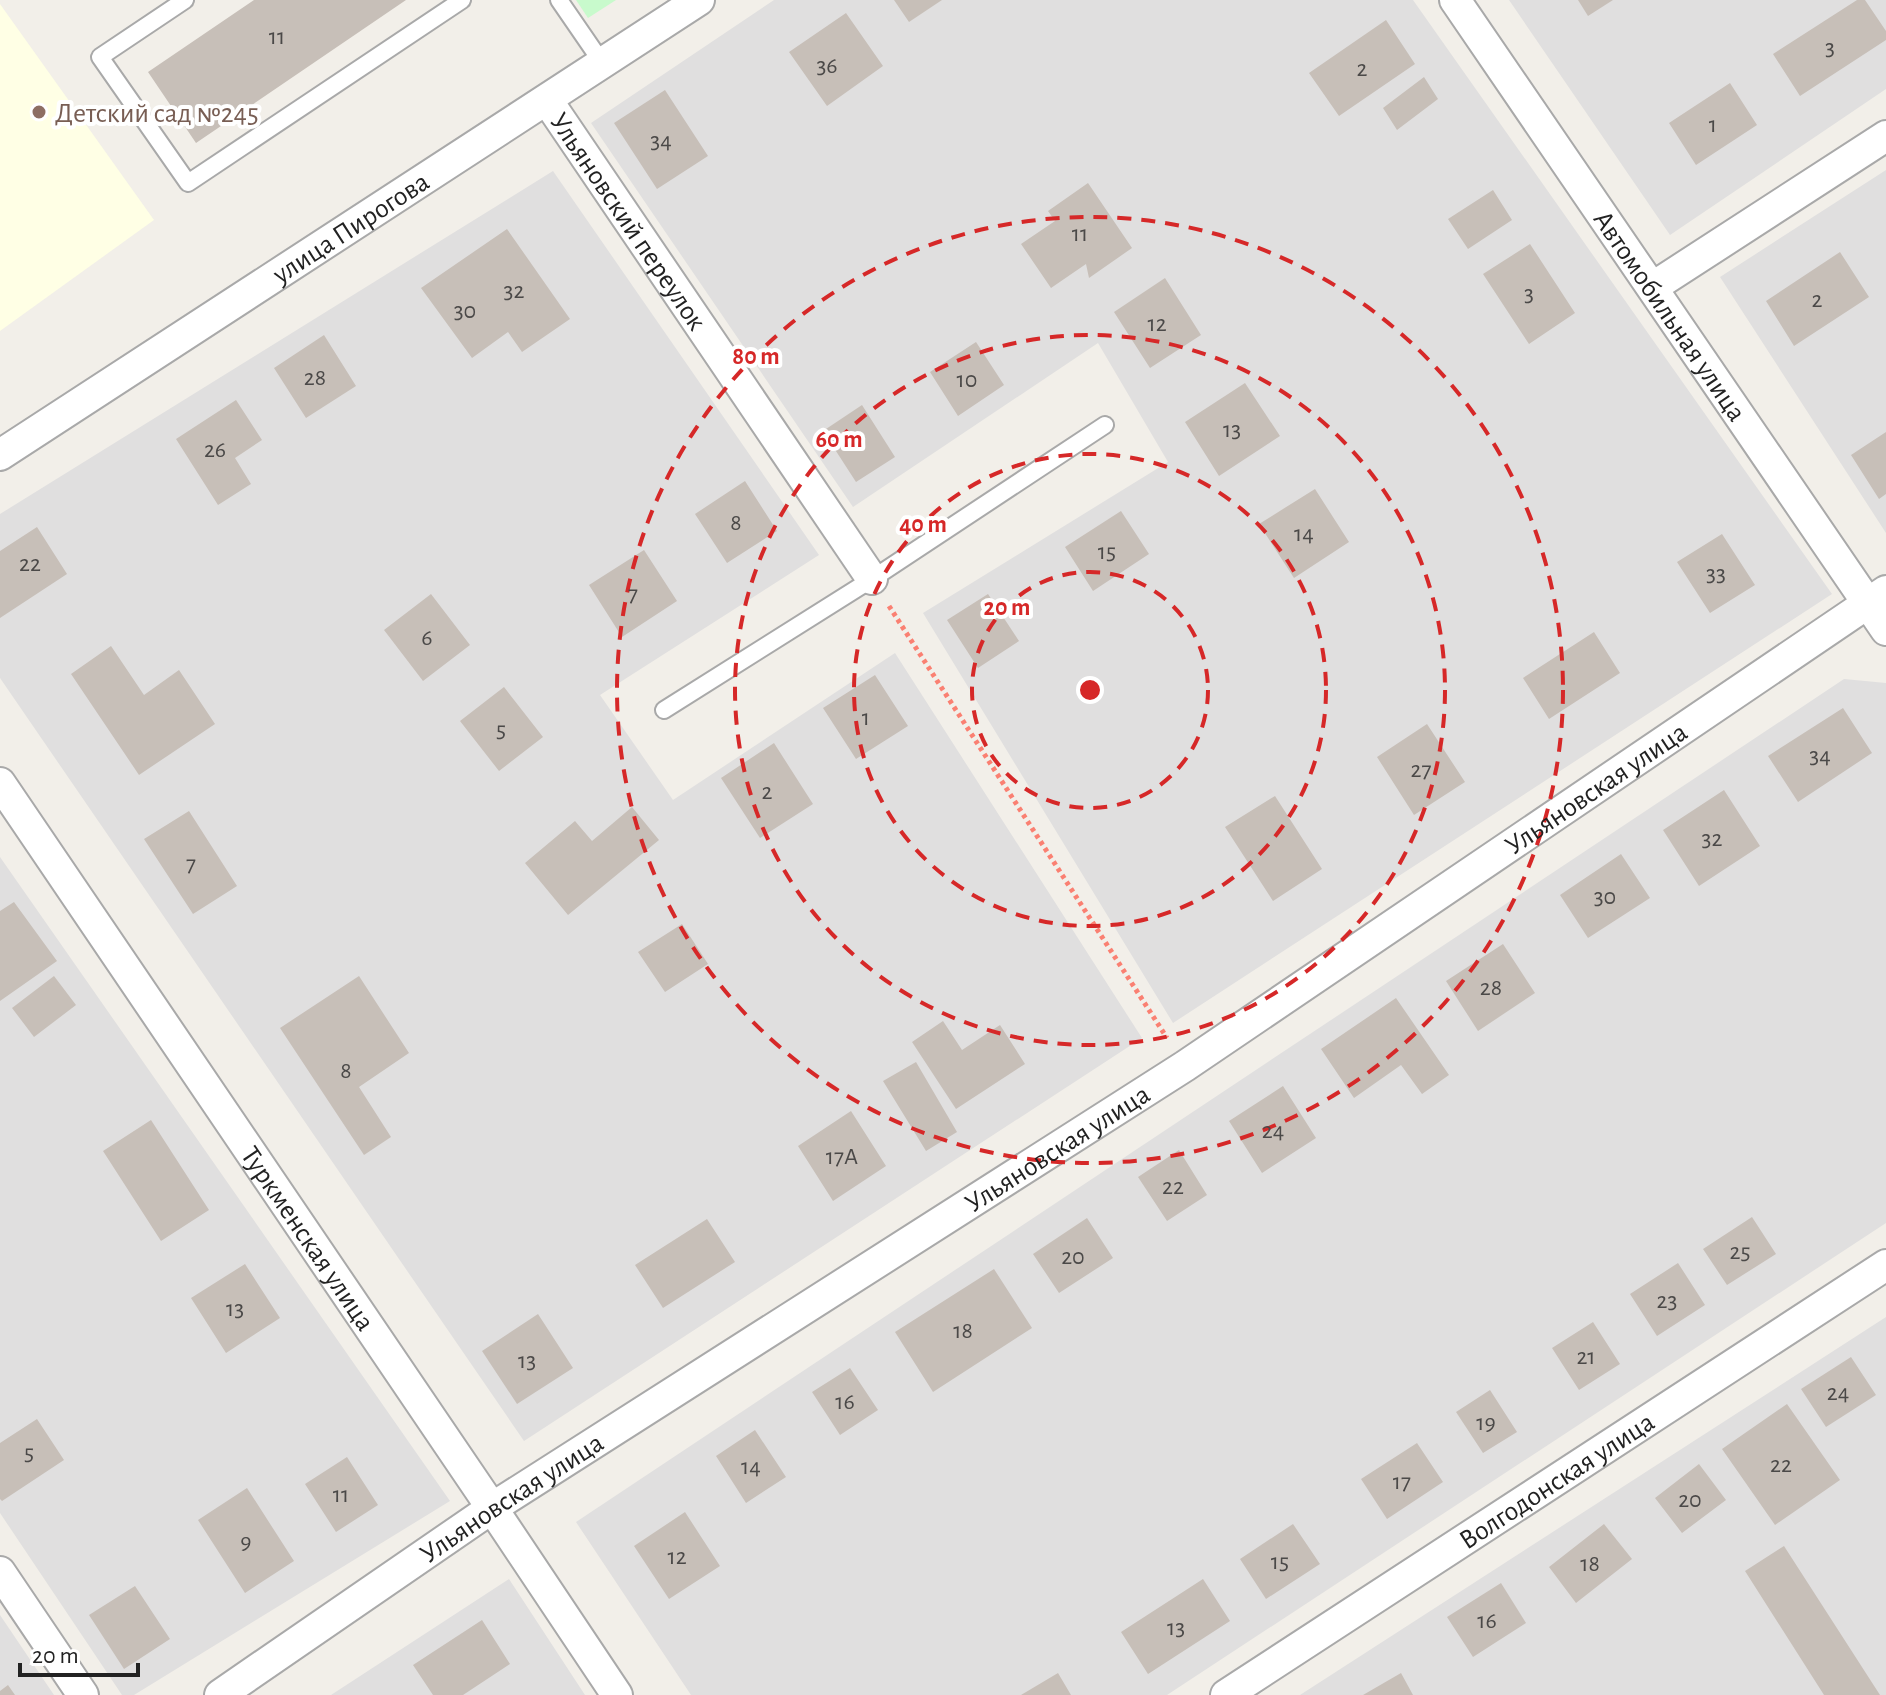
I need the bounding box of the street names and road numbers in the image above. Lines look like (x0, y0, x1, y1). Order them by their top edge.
street label: Ульяновский переулок (544, 108, 711, 336)
street label: улица Пирогова (267, 168, 435, 290)
street label: Автомобильная улица (1587, 206, 1751, 427)
street label: Ульяновская улица (1501, 718, 1693, 861)
street label: Ульяновская улица (961, 1080, 1155, 1219)
street label: Туркменская улица (235, 1142, 379, 1336)
street label: Волгодонская улица (1455, 1408, 1660, 1555)
street label: Ульяновская улица (416, 1429, 609, 1569)

